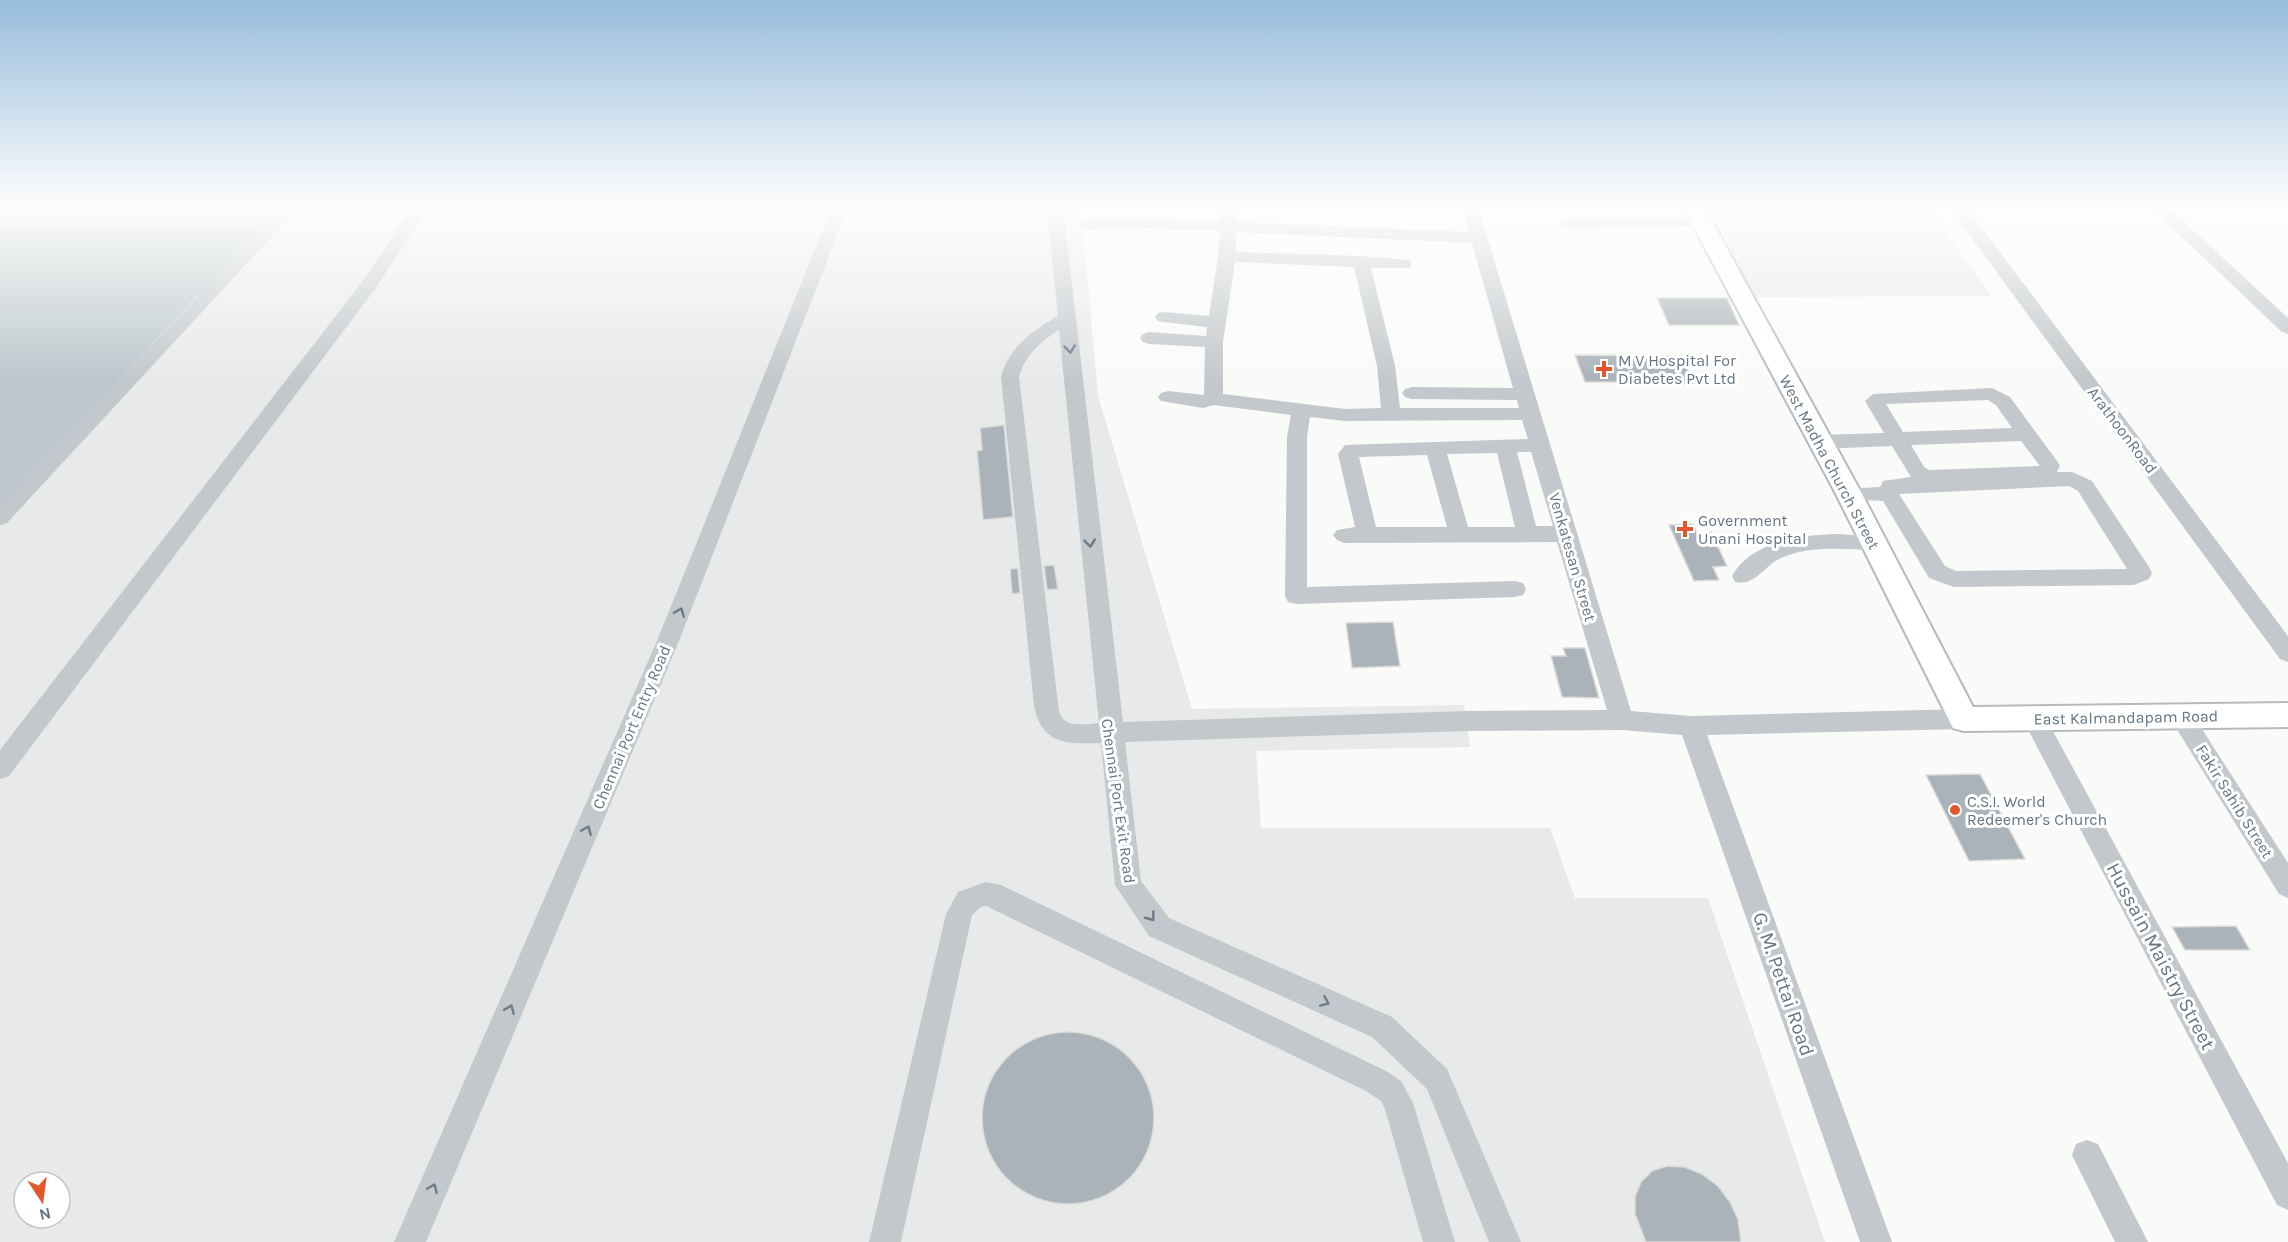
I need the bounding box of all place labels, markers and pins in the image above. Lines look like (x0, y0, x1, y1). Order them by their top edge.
place label: M V Hospital For Diabetes Pvt Ltd (1618, 351, 1736, 388)
marker: M V Hospital For Diabetes Pvt Ltd (1595, 360, 1613, 378)
place label: Government Unani Hospital (1698, 511, 1806, 548)
marker: Government Unani Hospital (1676, 520, 1694, 538)
place label: C.S.I. World Redeemer's Church (1967, 792, 2107, 829)
marker: C.S.I. World Redeemer's Church (1948, 803, 1962, 817)

